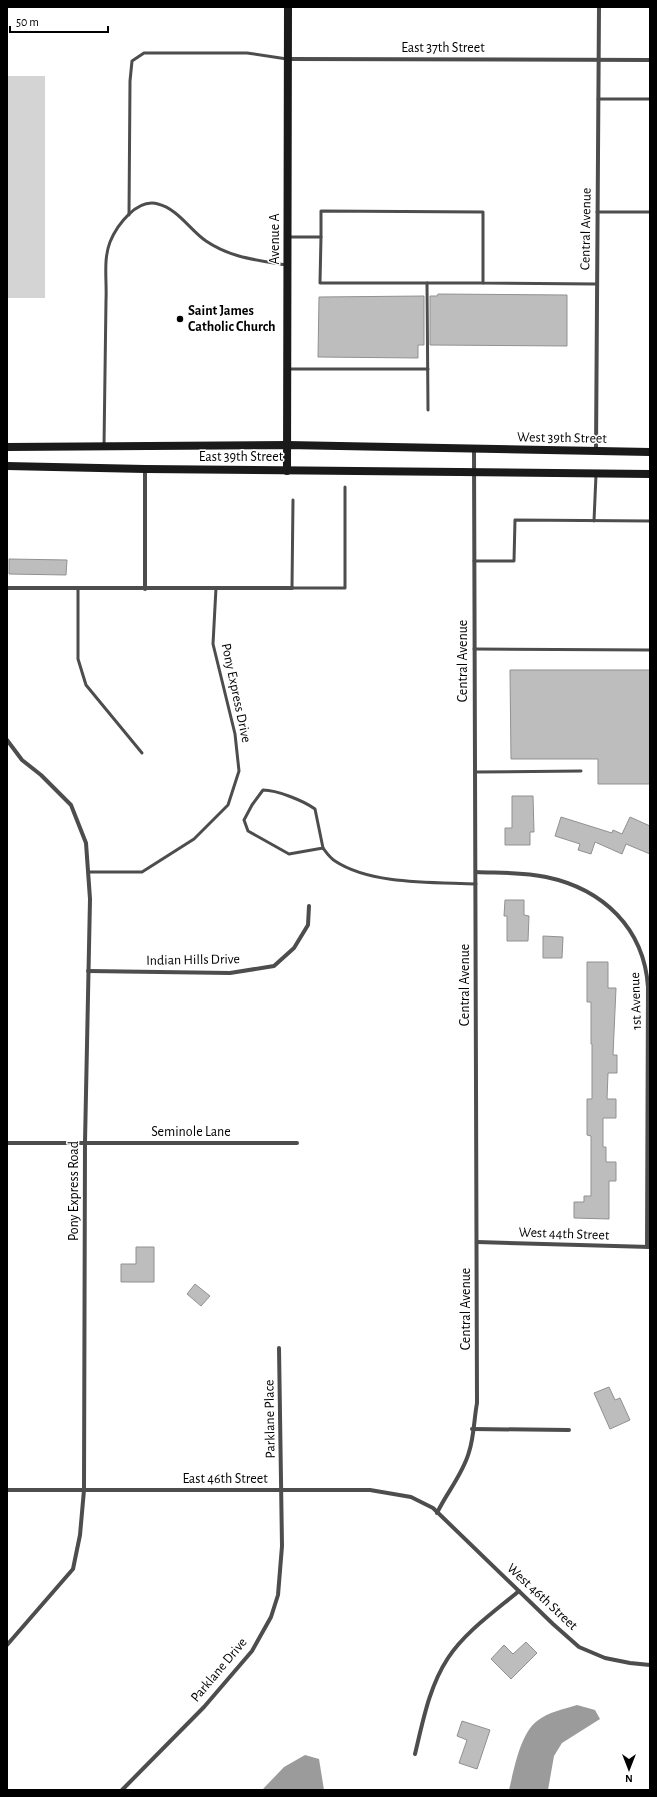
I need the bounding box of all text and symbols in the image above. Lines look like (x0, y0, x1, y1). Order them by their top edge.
scale bar (10, 8, 108, 34)
text: 50 m (16, 16, 39, 28)
street label: East 37th Street (401, 41, 485, 55)
street label: Central Avenue (578, 188, 594, 270)
street label: Avenue A (268, 213, 282, 265)
place label: Saint James Catholic Church (188, 304, 276, 334)
marker: Saint James Catholic Church (175, 314, 185, 324)
street label: West 39th Street (517, 430, 607, 446)
street label: East 39th Street (199, 450, 284, 464)
street label: Central Avenue (456, 620, 470, 702)
street label: Pony Express Drive (219, 642, 253, 744)
street label: Central Avenue (458, 944, 472, 1026)
street label: Indian Hills Drive (146, 952, 240, 968)
street label: 1st Avenue (628, 972, 644, 1030)
street label: Seminole Lane (151, 1125, 231, 1139)
street label: Pony Express Road (67, 1141, 81, 1241)
street label: West 44th Street (518, 1225, 610, 1243)
street label: Central Avenue (459, 1268, 473, 1350)
street label: Parklane Place (262, 1379, 278, 1459)
street label: East 46th Street (182, 1472, 268, 1486)
street label: West 46th Street (504, 1561, 580, 1633)
street label: Parklane Drive (188, 1635, 250, 1705)
north arrow (609, 1749, 649, 1789)
text: N (625, 1773, 633, 1784)

